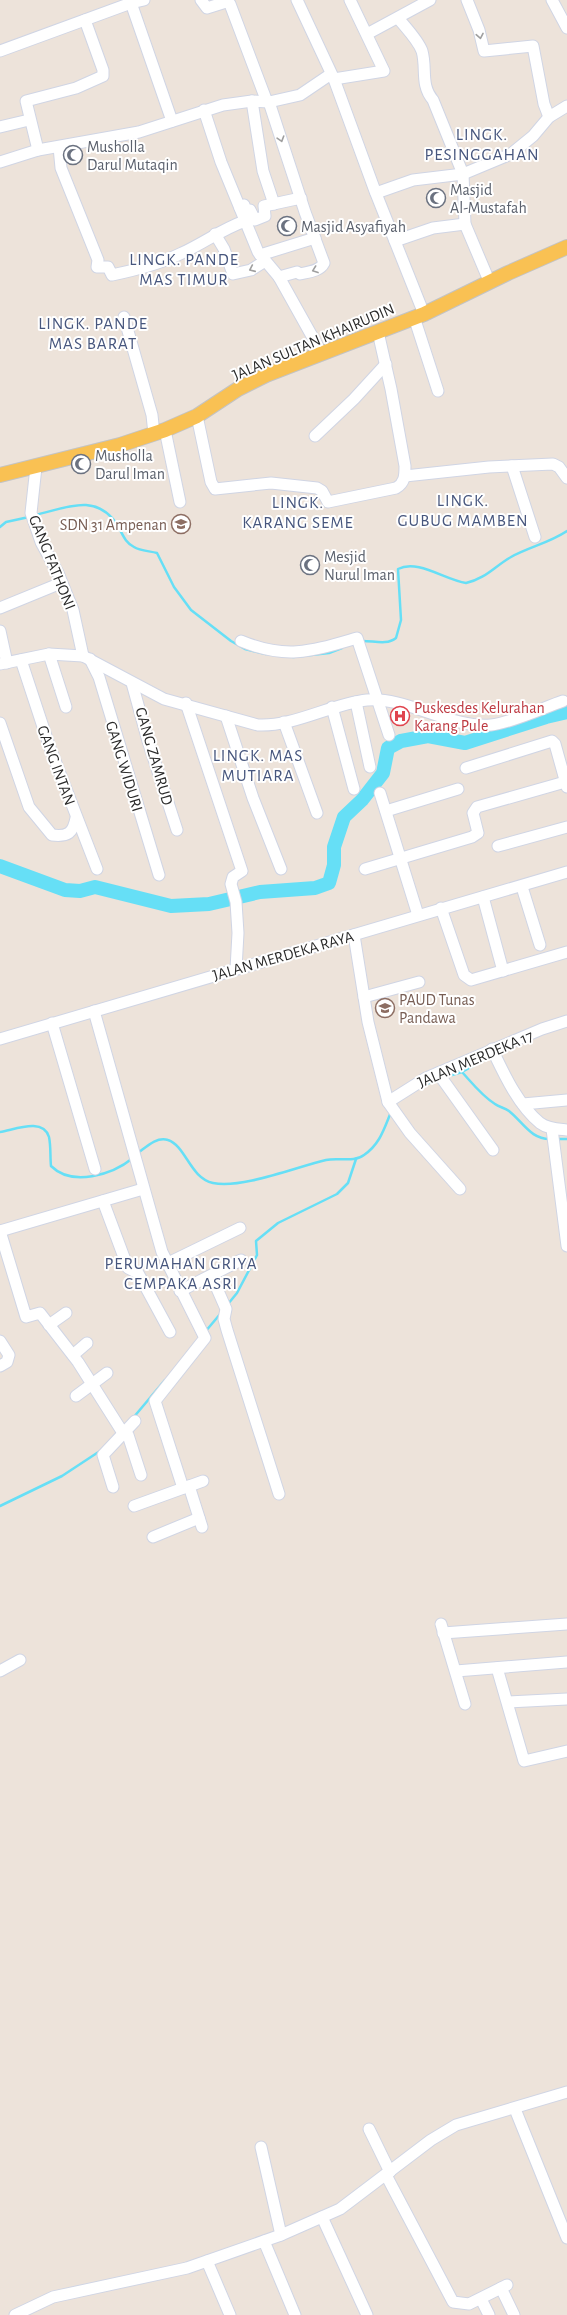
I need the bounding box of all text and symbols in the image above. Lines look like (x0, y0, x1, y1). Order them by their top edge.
one-way arrow (476, 33, 484, 40)
district label: LINGK. PESINGGAHAN (424, 126, 540, 163)
one-way arrow (276, 135, 285, 142)
place label: Musholla Darul Mutaqin (87, 139, 178, 173)
mosque icon: Musholla Darul Mutaqin (62, 144, 84, 166)
place label: Masjid Al-Mustafah (450, 182, 527, 216)
mosque icon: Masjid Al-Mustafah (425, 187, 447, 209)
mosque icon: Masjid Asyafiyah (276, 215, 298, 237)
place label: Masjid Asyafiyah (301, 219, 406, 236)
district label: LINGK. PANDE MAS TIMUR (129, 251, 239, 288)
one-way arrow (248, 264, 256, 272)
one-way arrow (312, 265, 319, 273)
street label: JALAN SULTAN KHAIRUDIN (230, 301, 397, 383)
district label: LINGK. PANDE MAS BARAT (38, 315, 148, 352)
place label: Musholla Darul Iman (95, 448, 165, 482)
mosque icon: Musholla Darul Iman (70, 453, 92, 475)
district label: LINGK. GUBUG MAMBEN (397, 492, 529, 529)
district label: LINGK. KARANG SEME (242, 494, 354, 531)
street label: GANG FATHONI (26, 513, 78, 612)
school or university icon: SDN 31 Ampenan (170, 513, 192, 535)
place label: SDN 31 Ampenan (60, 517, 167, 533)
place label: Mesjid Nurul Iman (324, 549, 395, 583)
mosque icon: Mesjid Nurul Iman (299, 554, 321, 576)
place label: Puskesdes Kelurahan Karang Pule (414, 700, 545, 734)
hospital icon: Puskesdes Kelurahan Karang Pule (389, 705, 411, 727)
street label: GANG ZAMRUD (132, 706, 176, 807)
street label: GANG WIDURI (103, 719, 145, 814)
street label: GANG INTAN (34, 723, 78, 807)
district label: LINGK. MAS MUTIARA (213, 747, 303, 784)
street label: JALAN MERDEKA RAYA (211, 928, 356, 984)
place label: PAUD Tunas Pandawa (399, 992, 475, 1026)
school or university icon: PAUD Tunas Pandawa (374, 997, 396, 1019)
street label: JALAN MERDEKA 17 (415, 1027, 536, 1090)
district label: PERUMAHAN GRIYA CEMPAKA ASRI (104, 1255, 258, 1292)

